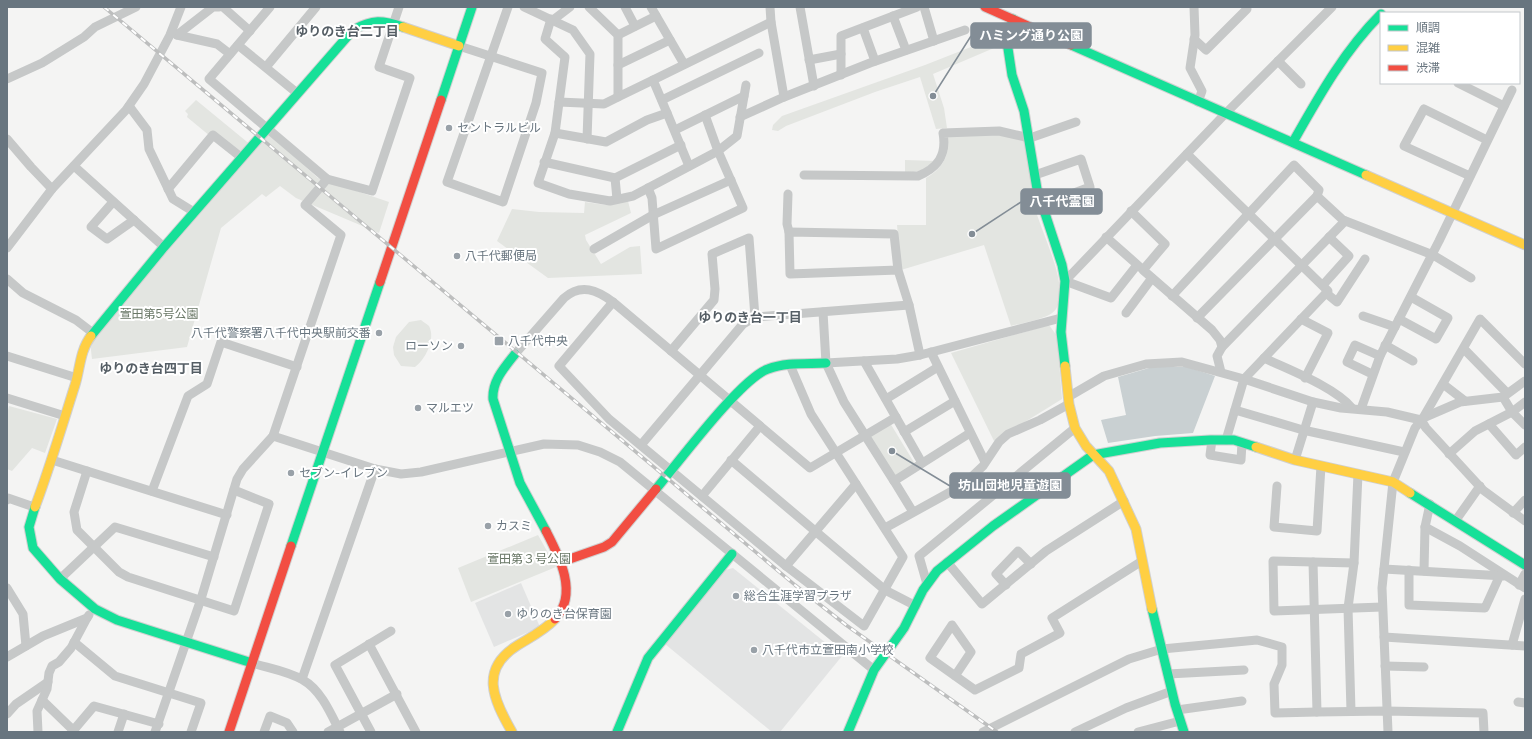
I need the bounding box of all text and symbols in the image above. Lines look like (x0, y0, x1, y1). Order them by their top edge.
legend (1380, 12, 1520, 84)
text: 順調 (1416, 19, 1440, 36)
district label: ゆりのき台二丁目 (295, 22, 399, 40)
callout: ハミング通り公園 (971, 23, 1091, 48)
text: ハミング通り公園 (979, 26, 1083, 44)
text: 混雑 (1416, 39, 1440, 56)
text: 渋滞 (1416, 59, 1440, 76)
place label: セントラルビル (457, 119, 541, 136)
marker: セントラルビル (444, 123, 454, 133)
callout: 八千代霊園 (1021, 189, 1102, 214)
text: 八千代霊園 (1029, 192, 1095, 210)
place label: 八千代郵便局 (465, 247, 537, 264)
marker: 八千代郵便局 (452, 251, 462, 261)
park label: 萱田第5号公園 (120, 305, 198, 322)
district label: ゆりのき台一丁目 (698, 308, 802, 326)
place label: 八千代警察署八千代中央駅前交番 (191, 324, 371, 341)
marker: 八千代警察署八千代中央駅前交番 (374, 328, 384, 338)
place label: 八千代中央 (508, 332, 568, 349)
marker: 八千代中央 (493, 335, 505, 347)
place label: ローソン (405, 337, 453, 354)
marker: ローソン (456, 341, 466, 351)
district label: ゆりのき台四丁目 (99, 359, 203, 377)
place label: マルエツ (426, 399, 474, 416)
marker: マルエツ (413, 403, 423, 413)
place label: セブン-イレブン (299, 464, 388, 481)
marker: セブン-イレブン (286, 468, 296, 478)
callout: 坊山団地児童遊園 (950, 473, 1070, 498)
text: 坊山団地児童遊園 (958, 476, 1062, 494)
place label: カスミ (496, 517, 532, 534)
marker: カスミ (483, 521, 493, 531)
park label: 萱田第３号公園 (487, 550, 571, 567)
place label: 総合生涯学習プラザ (744, 587, 852, 604)
marker: 総合生涯学習プラザ (731, 591, 741, 601)
place label: ゆりのき台保育園 (516, 605, 612, 622)
marker: ゆりのき台保育園 (503, 609, 513, 619)
place label: 八千代市立萱田南小学校 (762, 641, 894, 658)
marker: 八千代市立萱田南小学校 (749, 645, 759, 655)

